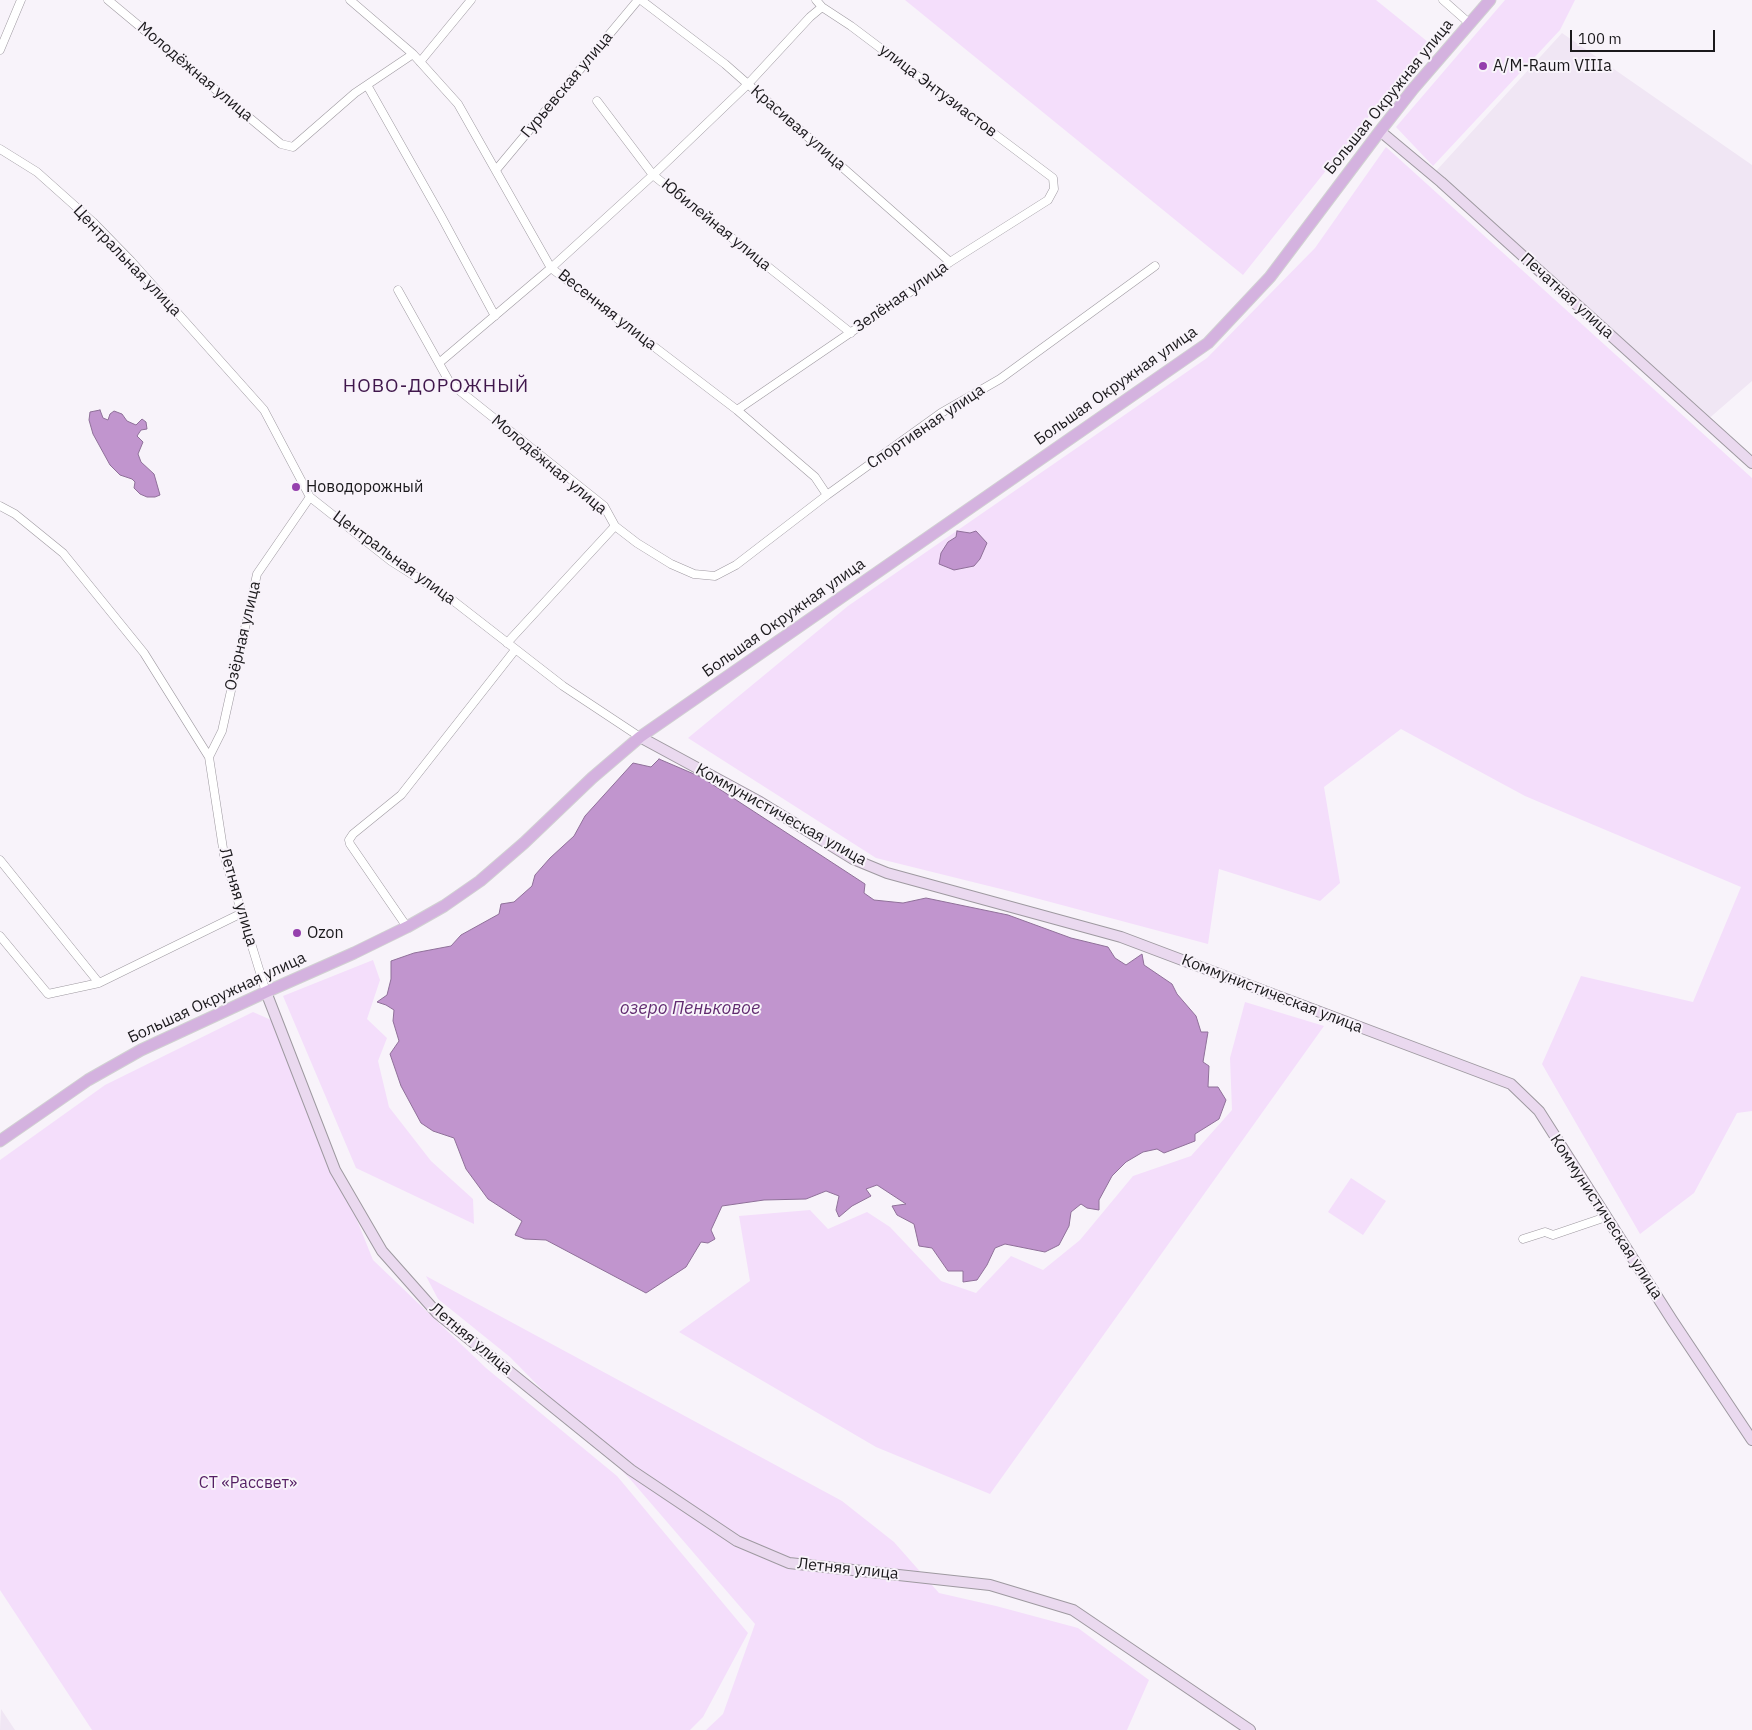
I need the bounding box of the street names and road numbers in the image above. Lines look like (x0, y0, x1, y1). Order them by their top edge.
street label: Большая Окружная улица (1320, 15, 1458, 179)
street label: Молодёжная улица (133, 18, 257, 126)
street label: Гурьевская улица (517, 28, 617, 142)
street label: улица Энтузиастов (875, 40, 1001, 142)
street label: Красивая улица (746, 81, 850, 175)
street label: Юбилейная улица (657, 175, 775, 275)
street label: Центральная улица (69, 201, 185, 321)
street label: Печатная улица (1516, 249, 1618, 343)
street label: Зелёная улица (850, 257, 952, 337)
street label: Весенняя улица (554, 265, 660, 355)
street label: Большая Окружная улица (1031, 322, 1201, 450)
street label: Спортивная улица (864, 381, 988, 473)
street label: Молодёжная улица (487, 411, 611, 519)
street label: Центральная улица (329, 507, 459, 609)
street label: Большая Окружная улица (699, 554, 869, 682)
street label: Озёрная улица (221, 579, 265, 693)
street label: Коммунистическая улица (692, 760, 870, 870)
street label: Летняя улица (215, 845, 261, 949)
street label: Большая Окружная улица (125, 948, 309, 1048)
street label: Коммунистическая улица (1179, 951, 1365, 1037)
street label: Коммунистическая улица (1546, 1131, 1666, 1303)
street label: Летняя улица (426, 1299, 516, 1379)
street label: Летняя улица (796, 1554, 900, 1584)

